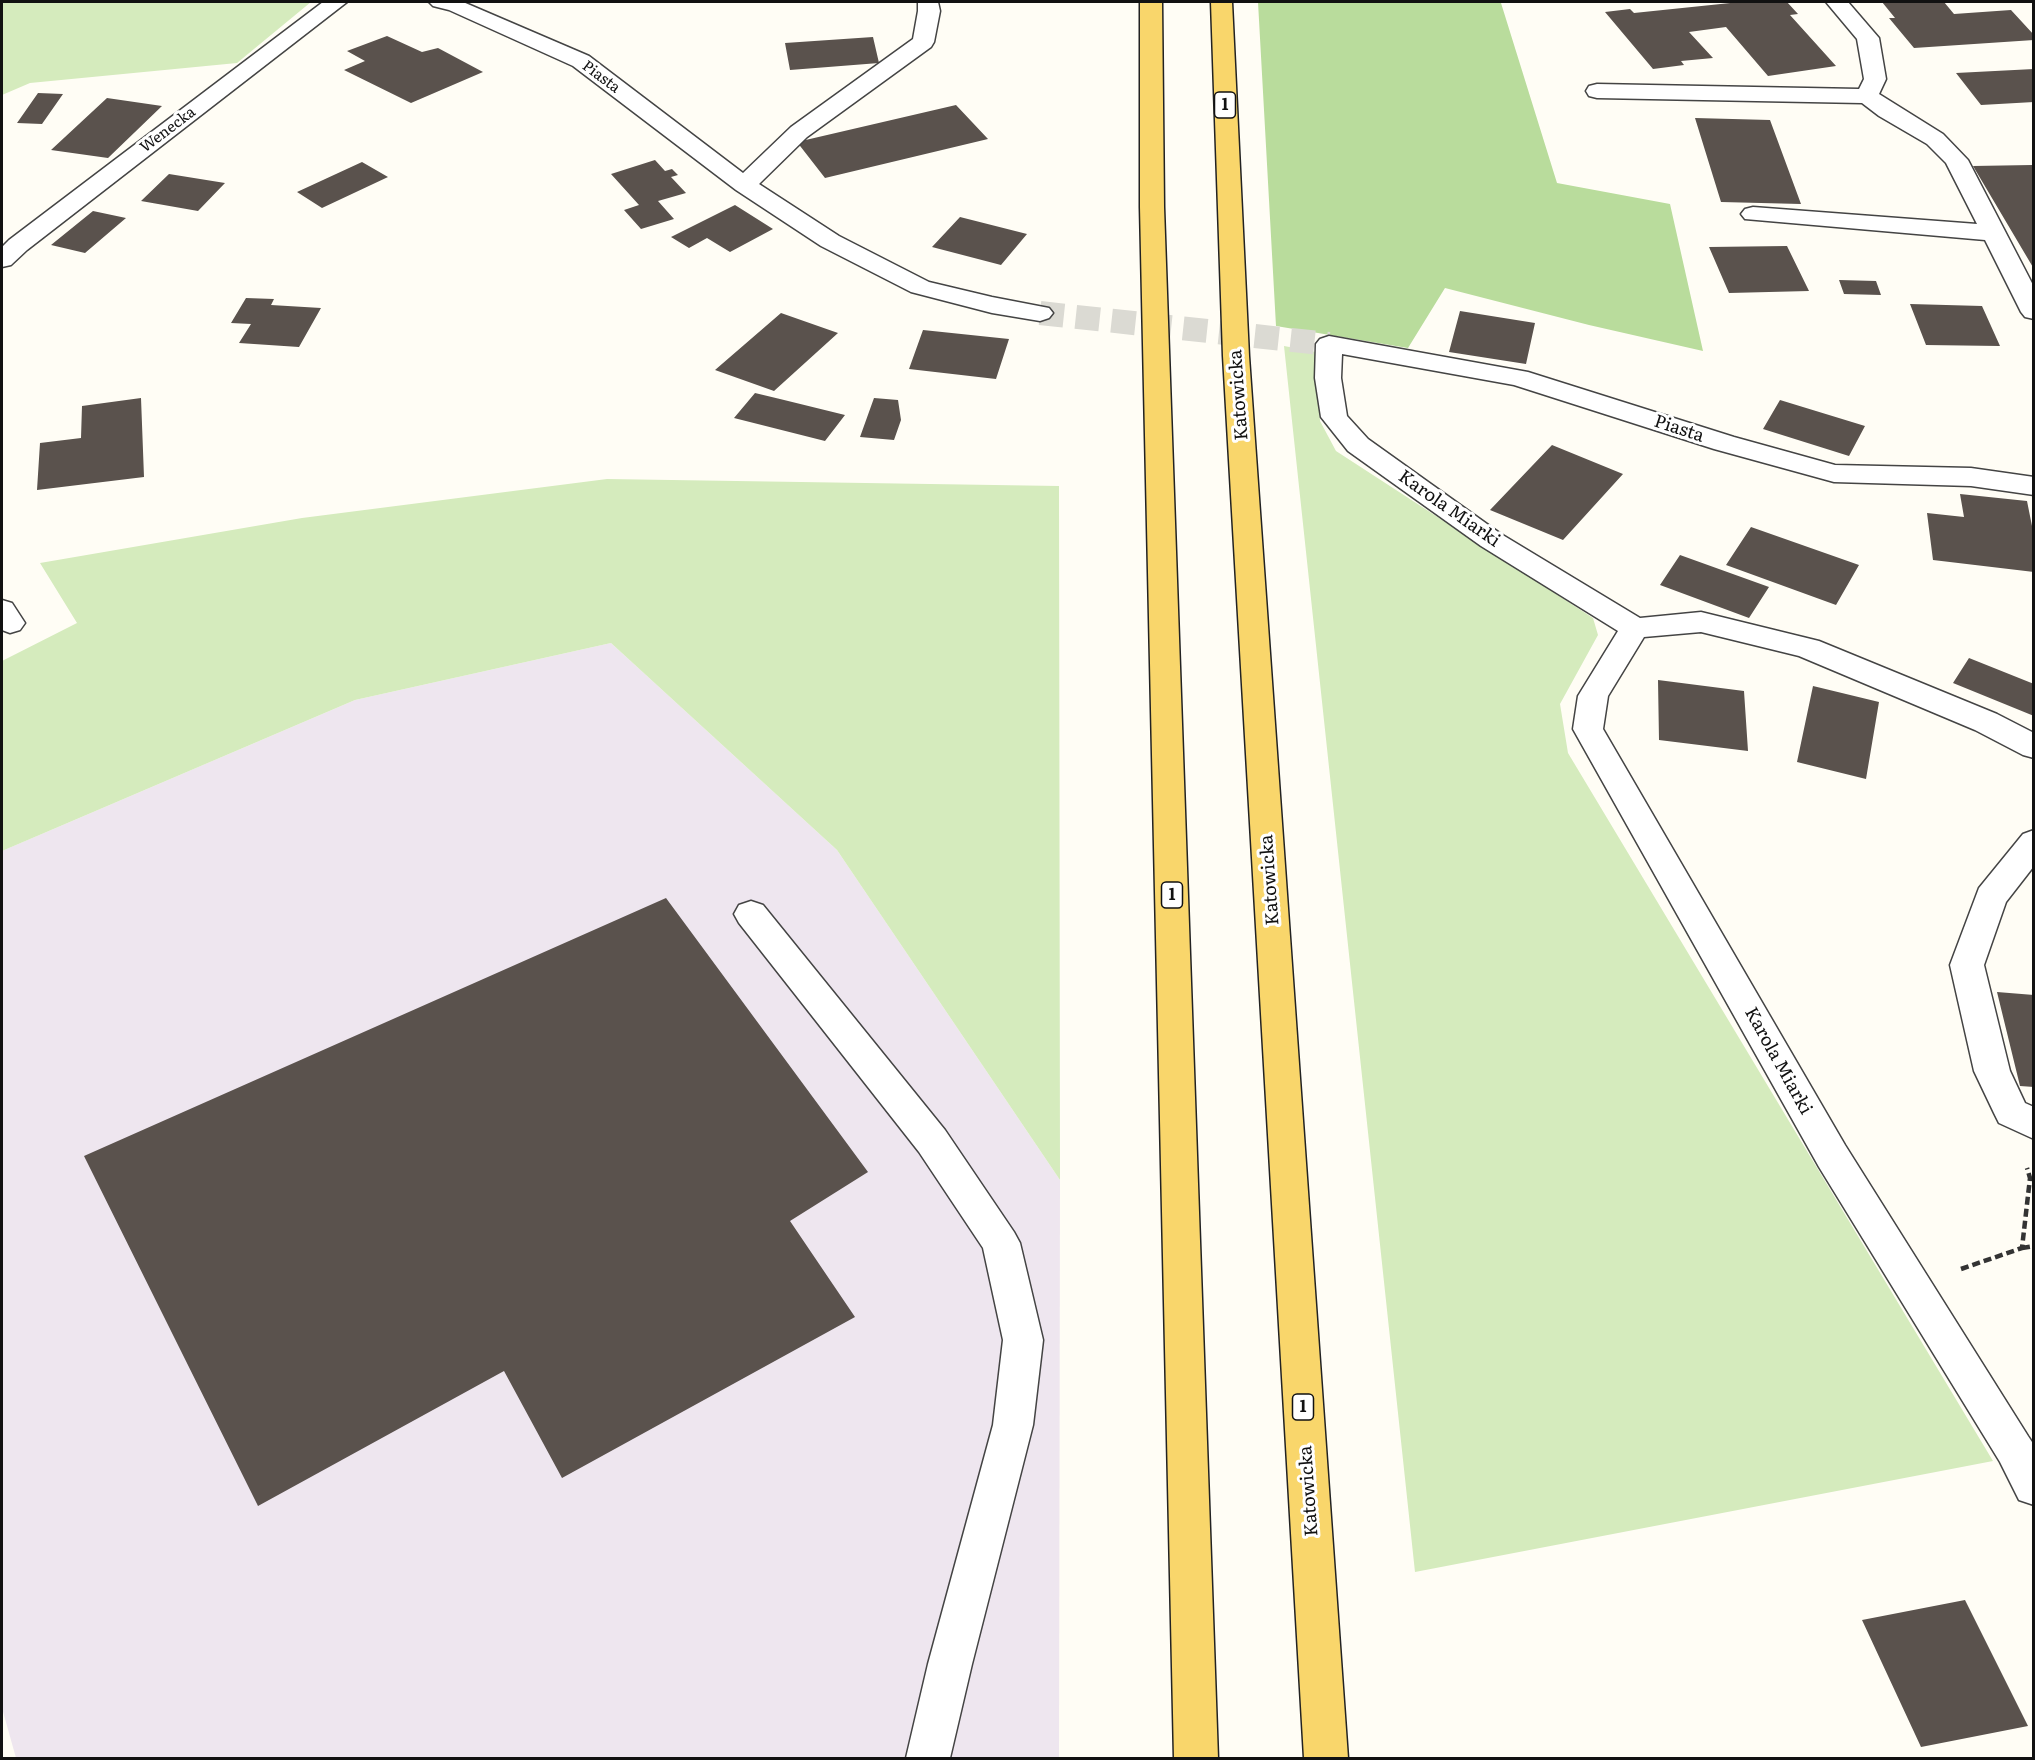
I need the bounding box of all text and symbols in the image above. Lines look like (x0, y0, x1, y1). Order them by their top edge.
street label: Piasta (579, 57, 623, 97)
road number: 1 (1214, 92, 1236, 118)
street label: Wenecka (137, 103, 199, 157)
street label: Katowicka (1225, 349, 1253, 441)
street label: Piasta (1651, 411, 1707, 447)
street label: Karola Miarki (1394, 466, 1504, 552)
street label: Katowicka (1256, 834, 1284, 926)
road number: 1 (1162, 882, 1182, 908)
street label: Karola Miarki (1740, 1004, 1816, 1118)
road number: 1 (1292, 1394, 1314, 1420)
street label: Katowicka (1295, 1445, 1323, 1537)

